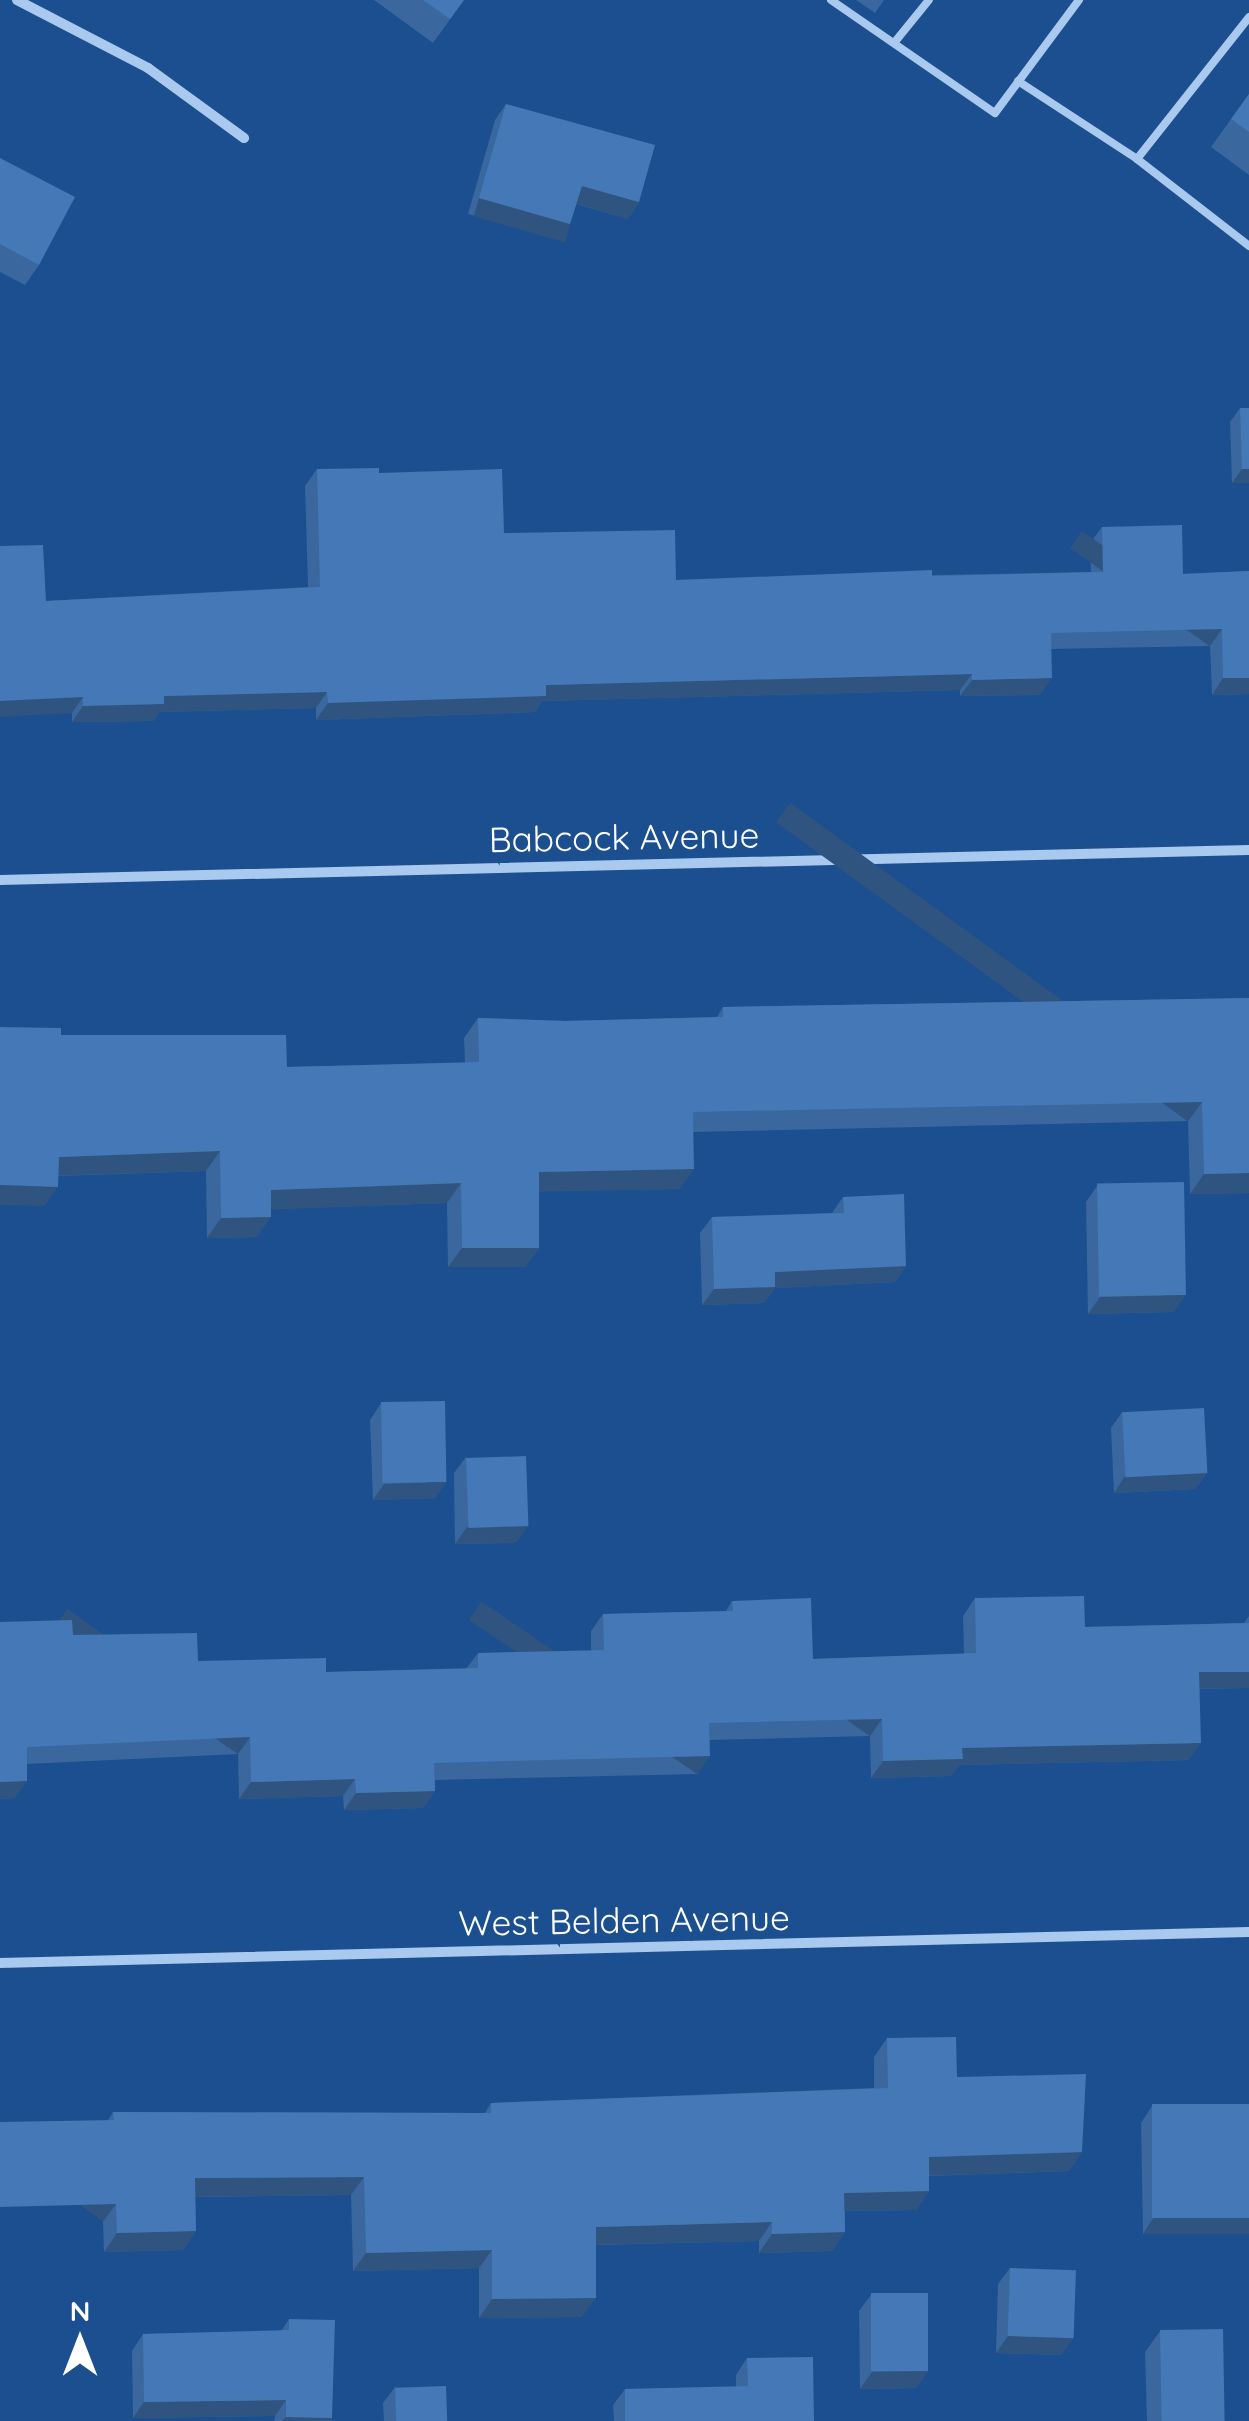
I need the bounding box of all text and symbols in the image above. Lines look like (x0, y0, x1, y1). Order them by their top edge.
street label: Babcock Avenue (488, 814, 760, 860)
street label: West Belden Avenue (458, 1896, 790, 1944)
north arrow (30, 2291, 130, 2391)
text: N (70, 2293, 90, 2328)

